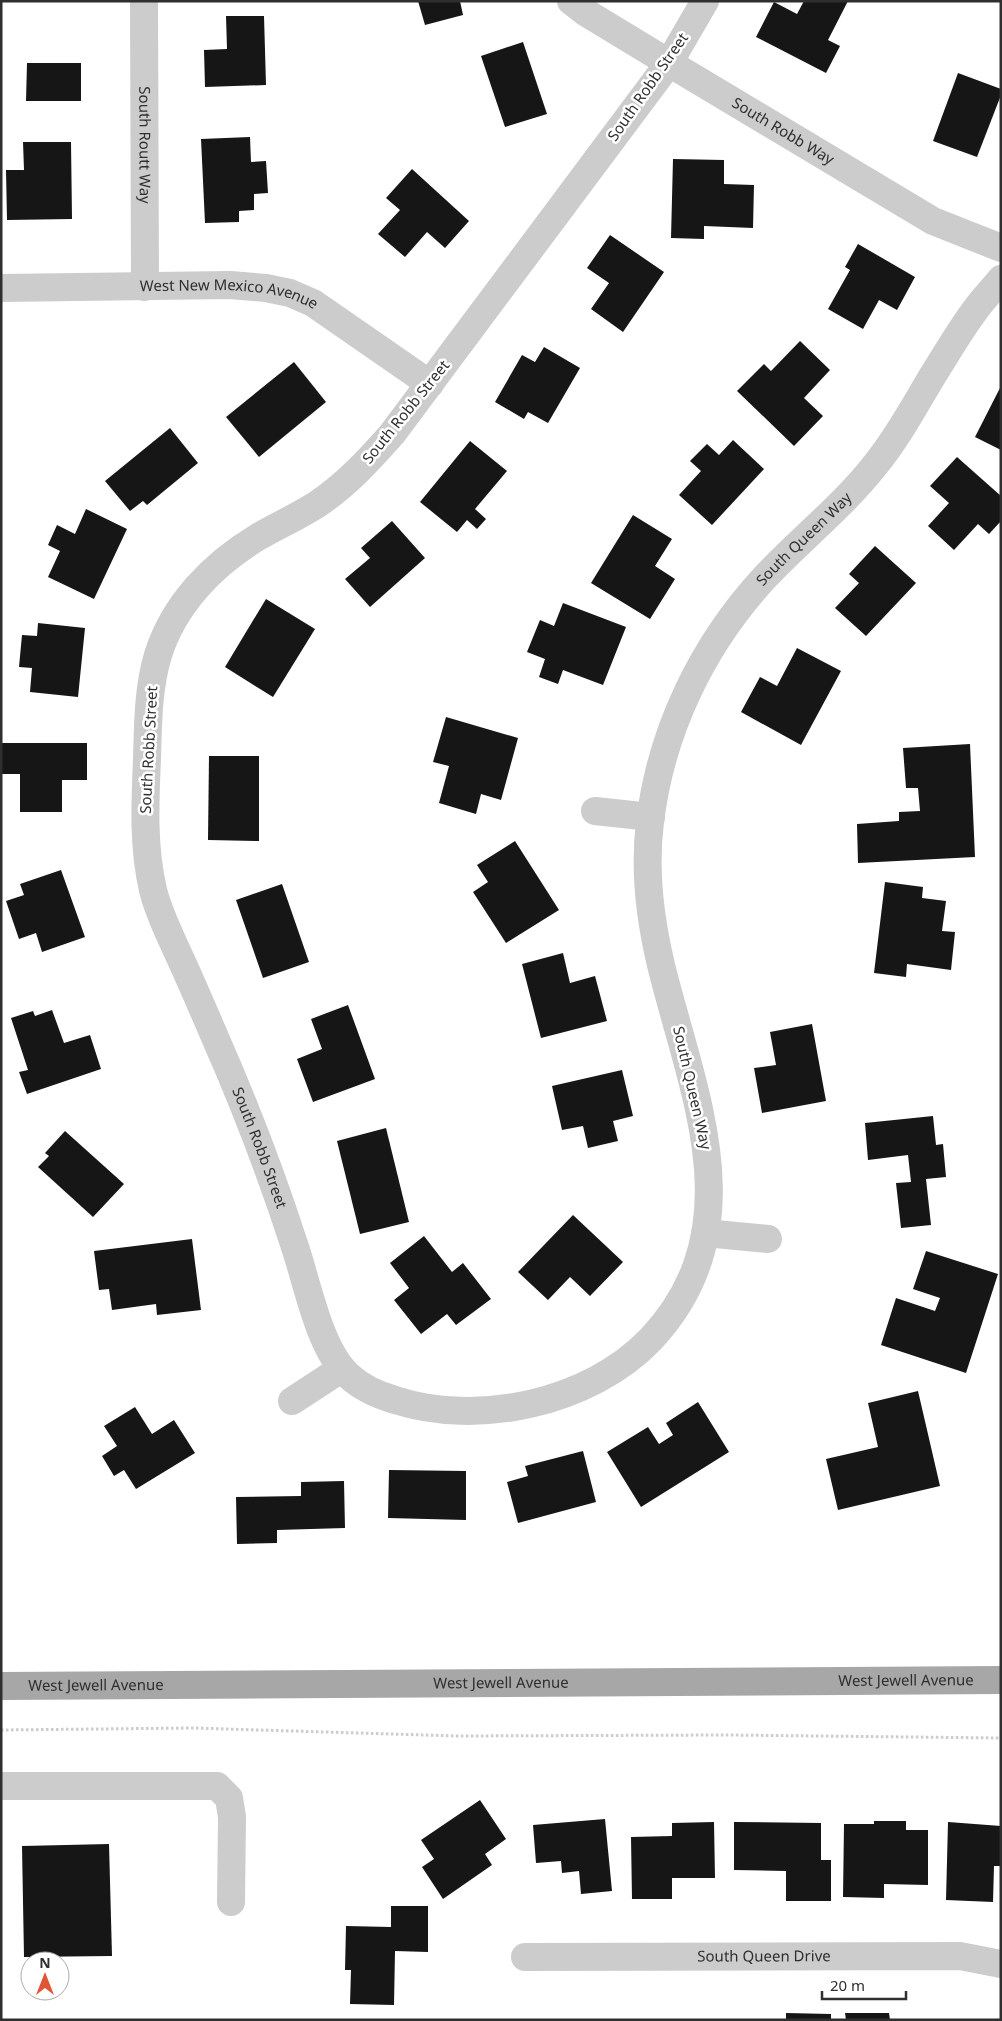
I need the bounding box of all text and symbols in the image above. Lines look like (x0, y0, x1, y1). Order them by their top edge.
street label: South Robb Street (602, 28, 692, 145)
street label: South Routt Way (135, 86, 156, 204)
street label: South Robb Way (729, 92, 839, 169)
street label: West New Mexico Avenue (140, 274, 323, 313)
street label: South Robb Street (357, 355, 454, 467)
street label: South Queen Way (751, 487, 856, 589)
street label: South Robb Street (135, 685, 161, 814)
street label: South Queen Way (669, 1024, 717, 1152)
street label: South Robb Street (228, 1084, 293, 1211)
street label: West Jewell Avenue (838, 1669, 974, 1690)
street label: West Jewell Avenue (433, 1672, 569, 1692)
street label: West Jewell Avenue (28, 1674, 164, 1695)
street label: South Queen Drive (697, 1945, 831, 1966)
north arrow (20, 1951, 70, 2001)
text: N (39, 1953, 51, 1972)
scale bar (822, 1968, 906, 2000)
text: 20 m (830, 1975, 865, 1995)

